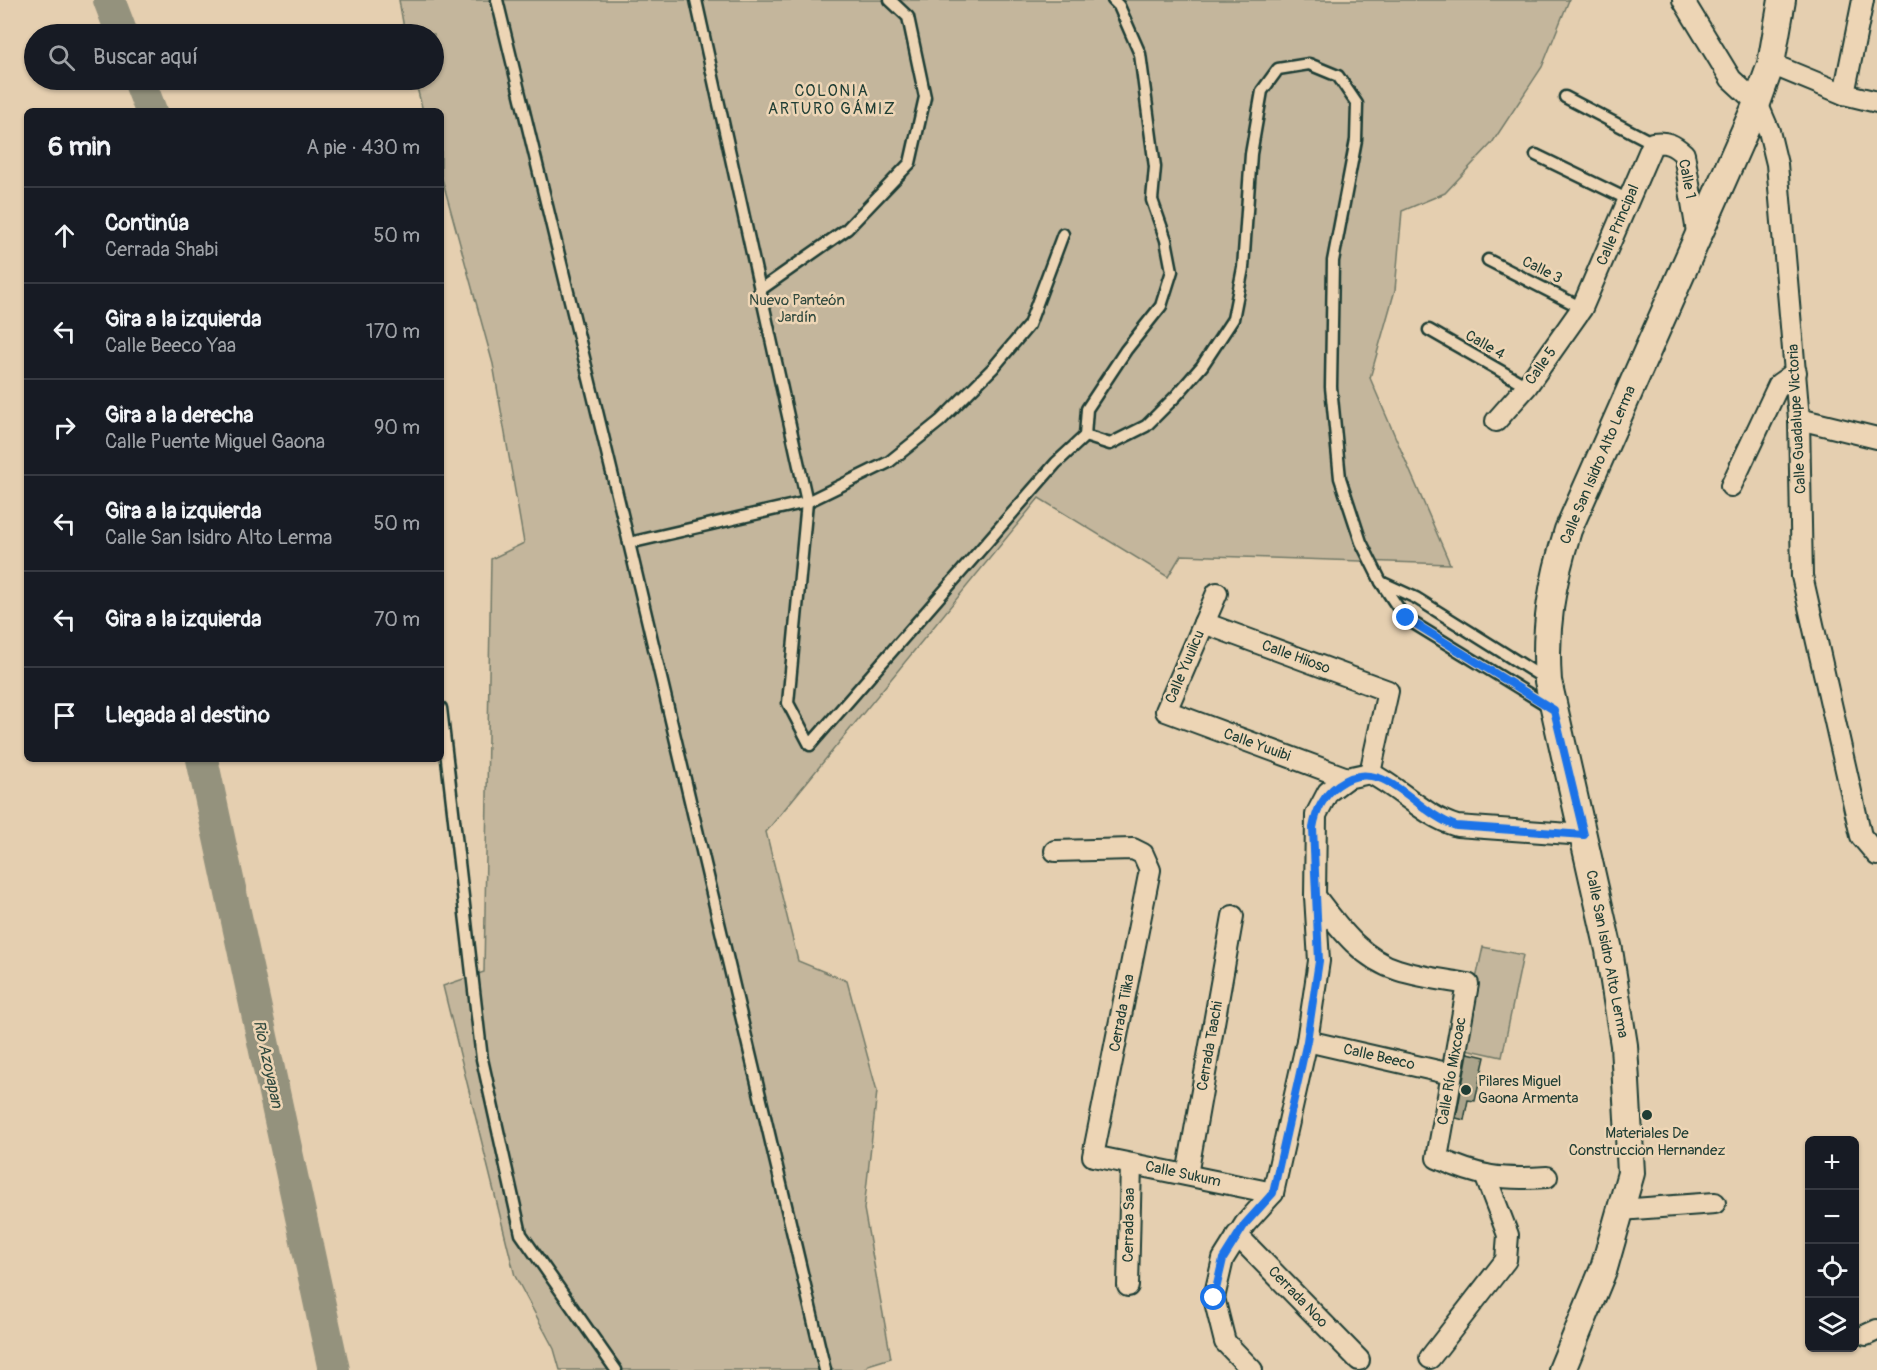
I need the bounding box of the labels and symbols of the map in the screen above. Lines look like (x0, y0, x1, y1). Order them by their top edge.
district label: COLONIA ARTURO GÁMIZ (768, 81, 896, 119)
street label: Calle 1 (1674, 158, 1700, 200)
street label: Calle Principal (1592, 182, 1644, 268)
street label: Calle 3 (1519, 252, 1565, 288)
park label: Nuevo Panteón Jardín (749, 291, 845, 327)
street label: Calle 4 (1462, 326, 1509, 364)
street label: Calle 5 (1521, 343, 1561, 389)
street label: Calle Guadalupe Victoria (1784, 344, 1810, 494)
street label: Calle San Isidro Alto Lerma (1556, 383, 1640, 547)
route end (1392, 604, 1418, 630)
street label: Calle Yuuiicu (1161, 627, 1209, 707)
street label: Calle Hiioso (1259, 636, 1333, 678)
street label: Calle Yuuibi (1221, 724, 1293, 766)
street label: Calle San Isidro Alto Lerma (1581, 868, 1633, 1040)
street label: Cerrada Tiika (1105, 972, 1139, 1053)
street label: Cerrada Taachi (1193, 999, 1227, 1092)
street label: Calle Río Mixcoac (1433, 1015, 1471, 1127)
water label: Rio Azoyapan (249, 1018, 287, 1111)
street label: Calle Beeco (1341, 1040, 1417, 1074)
place label: Pilares Miguel Gaona Armenta (1478, 1072, 1578, 1108)
marker: Pilares Miguel Gaona Armenta (1459, 1083, 1473, 1097)
marker: Materiales De Construccion Hernandez (1640, 1108, 1654, 1122)
place label: Materiales De Construccion Hernandez (1569, 1124, 1725, 1160)
street label: Calle Sukum (1143, 1157, 1223, 1191)
street label: Cerrada Saa (1119, 1188, 1139, 1262)
street label: Cerrada Noo (1264, 1262, 1332, 1332)
route start (1200, 1284, 1226, 1310)

